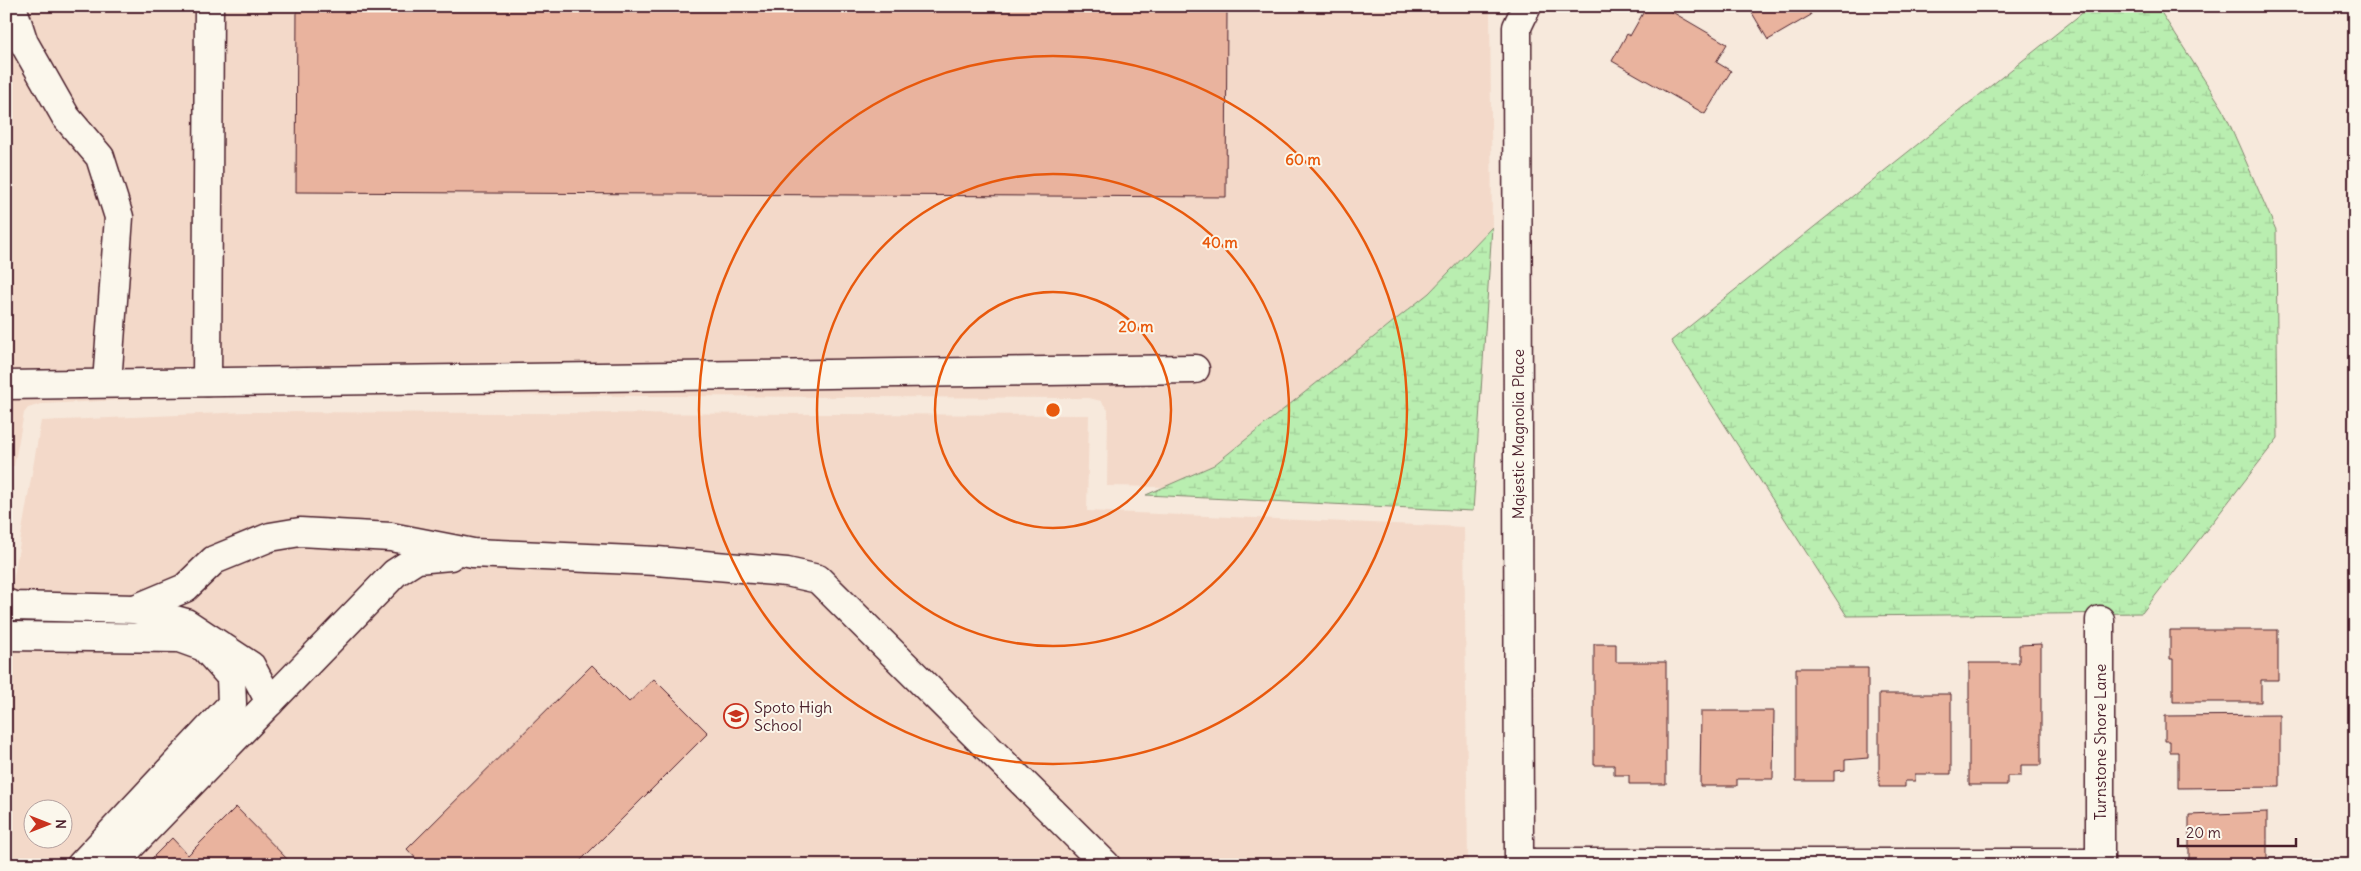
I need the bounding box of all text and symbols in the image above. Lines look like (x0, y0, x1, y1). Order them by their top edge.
text: 60 m (1285, 150, 1321, 169)
text: 40 m (1202, 233, 1238, 252)
text: 20 m (1119, 317, 1153, 336)
street label: Majestic Magnolia Place (1508, 349, 1528, 519)
centre of rings (1044, 401, 1062, 419)
street label: Turnstone Shore Lane (2090, 664, 2110, 820)
place label: Spoto High School (754, 697, 832, 735)
school or university icon: Spoto High School (723, 703, 749, 729)
north arrow (22, 798, 72, 848)
scale bar (2178, 816, 2296, 848)
text: N (52, 819, 70, 829)
text: 20 m (2186, 823, 2221, 842)

